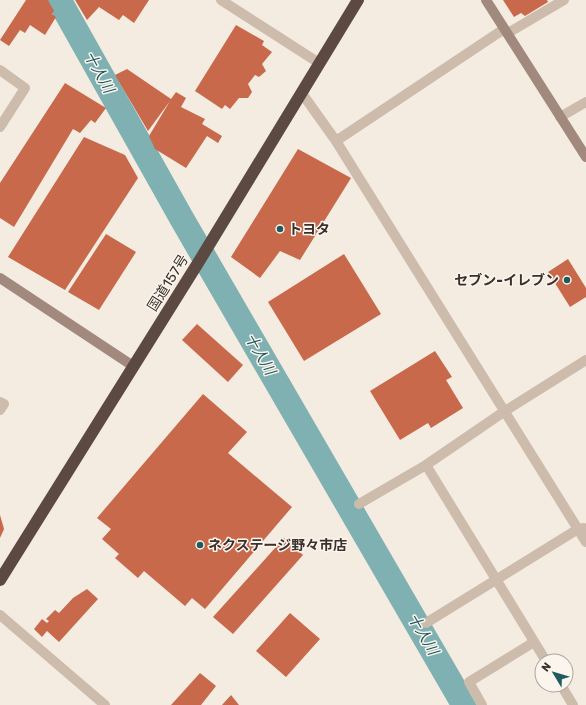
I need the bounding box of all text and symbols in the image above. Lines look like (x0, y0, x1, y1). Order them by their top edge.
water label: 十人川 (80, 48, 119, 98)
place label: トヨタ (288, 221, 330, 238)
marker: トヨタ (275, 224, 285, 234)
street label: 国道157号 (144, 252, 192, 314)
place label: セブン-イレブン (454, 272, 559, 289)
marker: セブン-イレブン (562, 275, 572, 285)
water label: 十人川 (241, 330, 280, 380)
place label: ネクステージ野々市店 (208, 537, 347, 554)
marker: ネクステージ野々市店 (195, 540, 205, 550)
water label: 十人川 (404, 610, 443, 660)
north arrow (534, 653, 574, 693)
text: N (539, 660, 554, 674)

